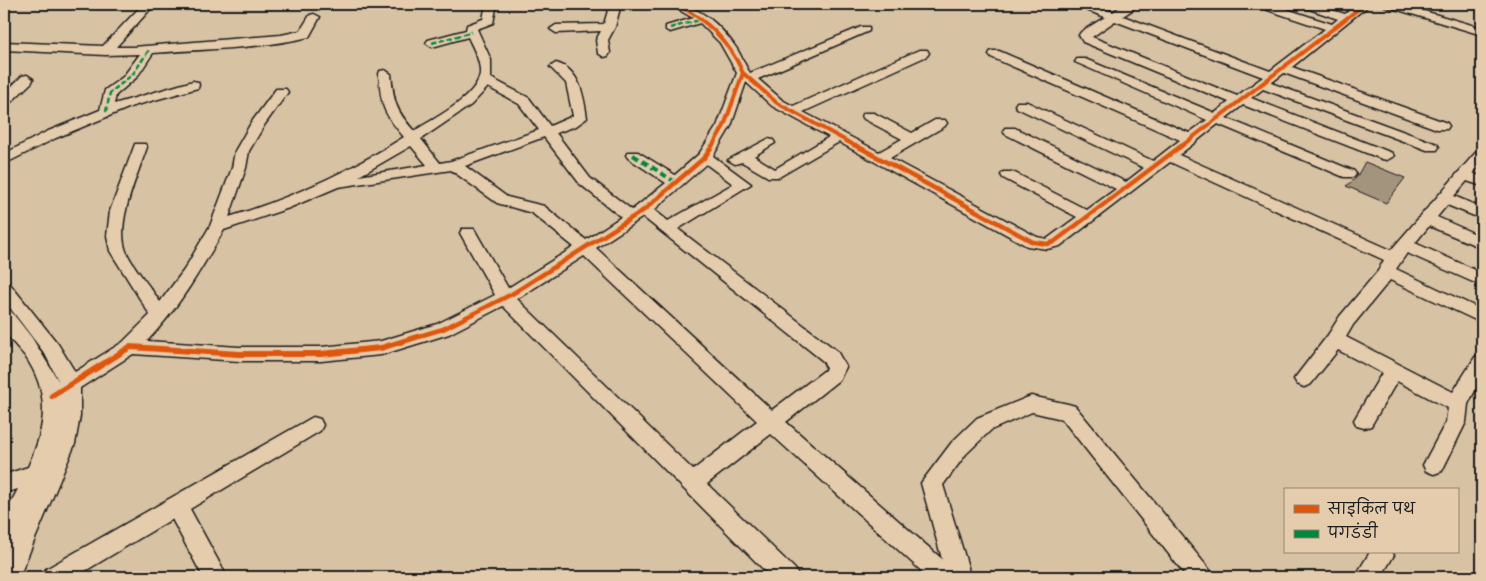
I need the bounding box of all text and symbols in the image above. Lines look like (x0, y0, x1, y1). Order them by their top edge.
legend (1284, 488, 1458, 554)
text: साइकिल पथ (1327, 497, 1416, 518)
text: पगडंडी (1327, 521, 1378, 542)

